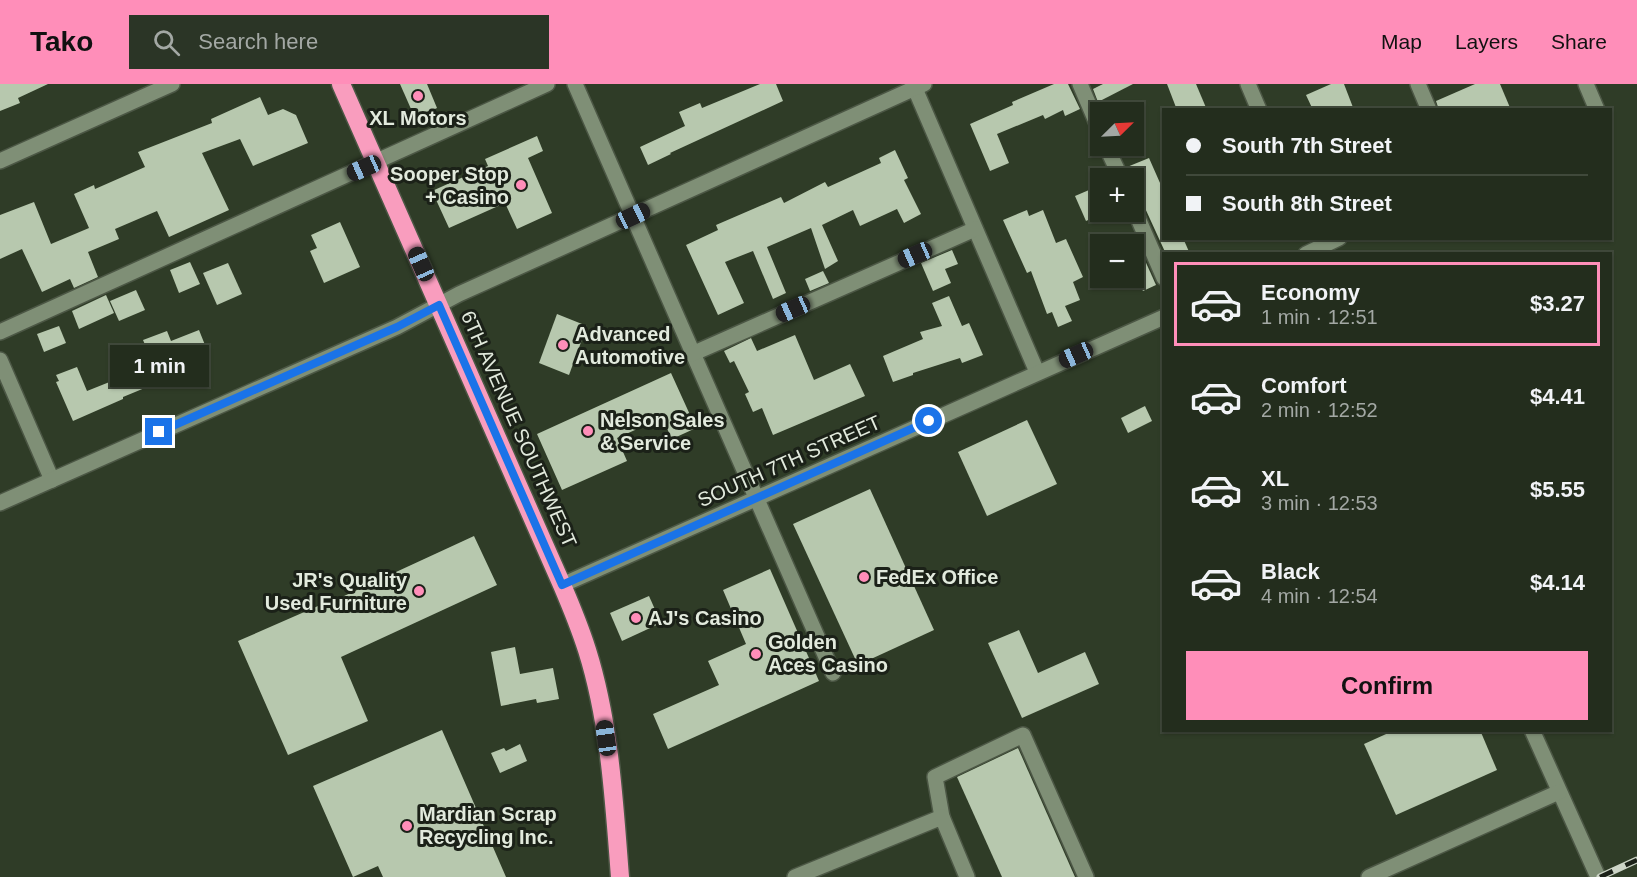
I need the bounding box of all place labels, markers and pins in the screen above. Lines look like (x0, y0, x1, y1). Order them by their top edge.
marker: XL Motors (411, 89, 425, 103)
place label: XL Motors (369, 107, 467, 129)
place label: Sooper Stop + Casino (390, 163, 509, 208)
marker: Sooper Stop + Casino (514, 178, 528, 192)
place label: Advanced Automotive (575, 323, 685, 368)
marker: Advanced Automotive (556, 338, 570, 352)
place label: Nelson Sales & Service (600, 409, 725, 454)
marker: Nelson Sales & Service (581, 424, 595, 438)
place label: FedEx Office (876, 566, 998, 588)
place label: JR's Quality Used Furniture (265, 569, 408, 614)
marker: FedEx Office (857, 570, 871, 584)
marker: JR's Quality Used Furniture (412, 584, 426, 598)
place label: AJ's Casino (648, 607, 762, 629)
marker: AJ's Casino (629, 611, 643, 625)
place label: Golden Aces Casino (768, 631, 888, 676)
marker: Golden Aces Casino (749, 647, 763, 661)
place label: Mardian Scrap Recycling Inc. (419, 803, 557, 848)
marker: Mardian Scrap Recycling Inc. (400, 819, 414, 833)

